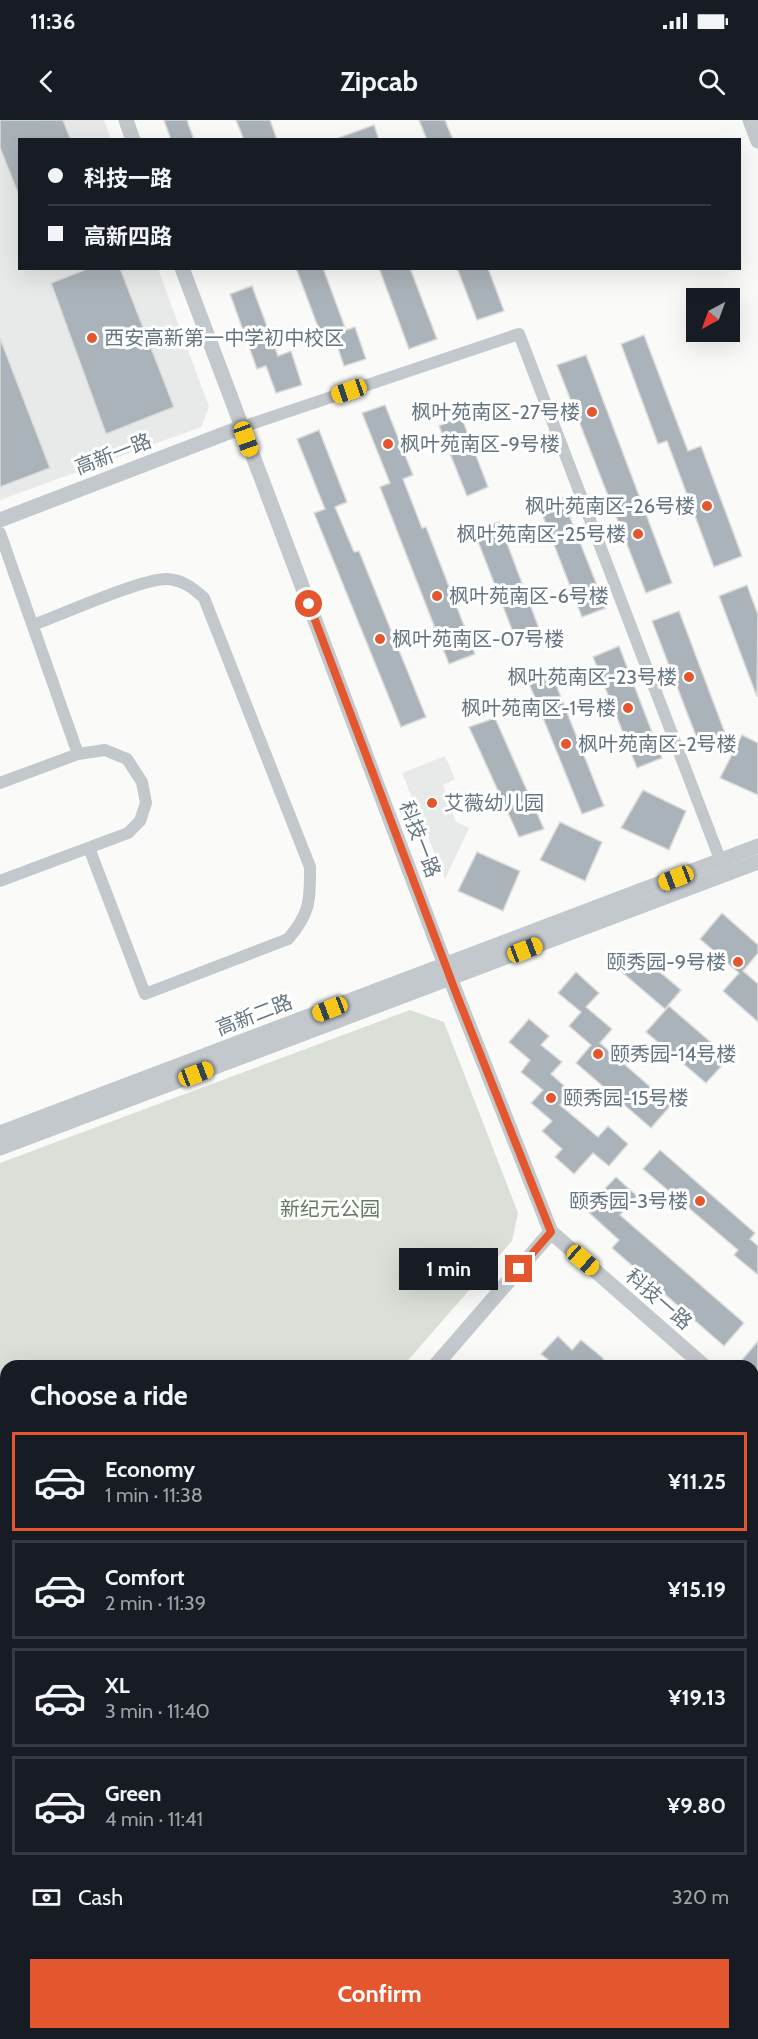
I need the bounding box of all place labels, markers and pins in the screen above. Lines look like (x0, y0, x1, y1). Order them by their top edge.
place label: 西安高新第一中学初中校区 (104, 326, 344, 350)
marker: 西安高新第一中学初中校区 (85, 331, 99, 345)
place label: 枫叶苑南区-27号楼 (411, 400, 580, 424)
marker: 枫叶苑南区-27号楼 (585, 405, 599, 419)
place label: 枫叶苑南区-9号楼 (400, 432, 560, 456)
marker: 枫叶苑南区-9号楼 (381, 437, 395, 451)
place label: 枫叶苑南区-26号楼 (525, 494, 695, 518)
marker: 枫叶苑南区-26号楼 (700, 499, 714, 513)
place label: 枫叶苑南区-25号楼 (457, 522, 626, 546)
marker: 枫叶苑南区-25号楼 (631, 527, 645, 541)
place label: 枫叶苑南区-6号楼 (449, 584, 609, 608)
marker: 枫叶苑南区-6号楼 (430, 589, 444, 603)
place label: 枫叶苑南区-07号楼 (392, 627, 564, 651)
marker: 枫叶苑南区-07号楼 (373, 632, 387, 646)
place label: 枫叶苑南区-23号楼 (508, 665, 677, 689)
marker: 枫叶苑南区-23号楼 (682, 670, 696, 684)
place label: 枫叶苑南区-1号楼 (461, 696, 616, 720)
marker: 枫叶苑南区-1号楼 (621, 701, 635, 715)
place label: 枫叶苑南区-2号楼 (578, 732, 737, 756)
marker: 枫叶苑南区-2号楼 (559, 737, 573, 751)
place label: 艾薇幼儿园 (444, 791, 544, 815)
marker: 艾薇幼儿园 (425, 796, 439, 810)
place label: 颐秀园-9号楼 (606, 950, 726, 974)
marker: 颐秀园-9号楼 (731, 955, 745, 969)
place label: 颐秀园-14号楼 (610, 1042, 736, 1066)
marker: 颐秀园-14号楼 (591, 1047, 605, 1061)
place label: 颐秀园-15号楼 (563, 1086, 689, 1110)
marker: 颐秀园-15号楼 (544, 1091, 558, 1105)
place label: 颐秀园-3号楼 (569, 1189, 688, 1213)
marker: 颐秀园-3号楼 (693, 1194, 707, 1208)

